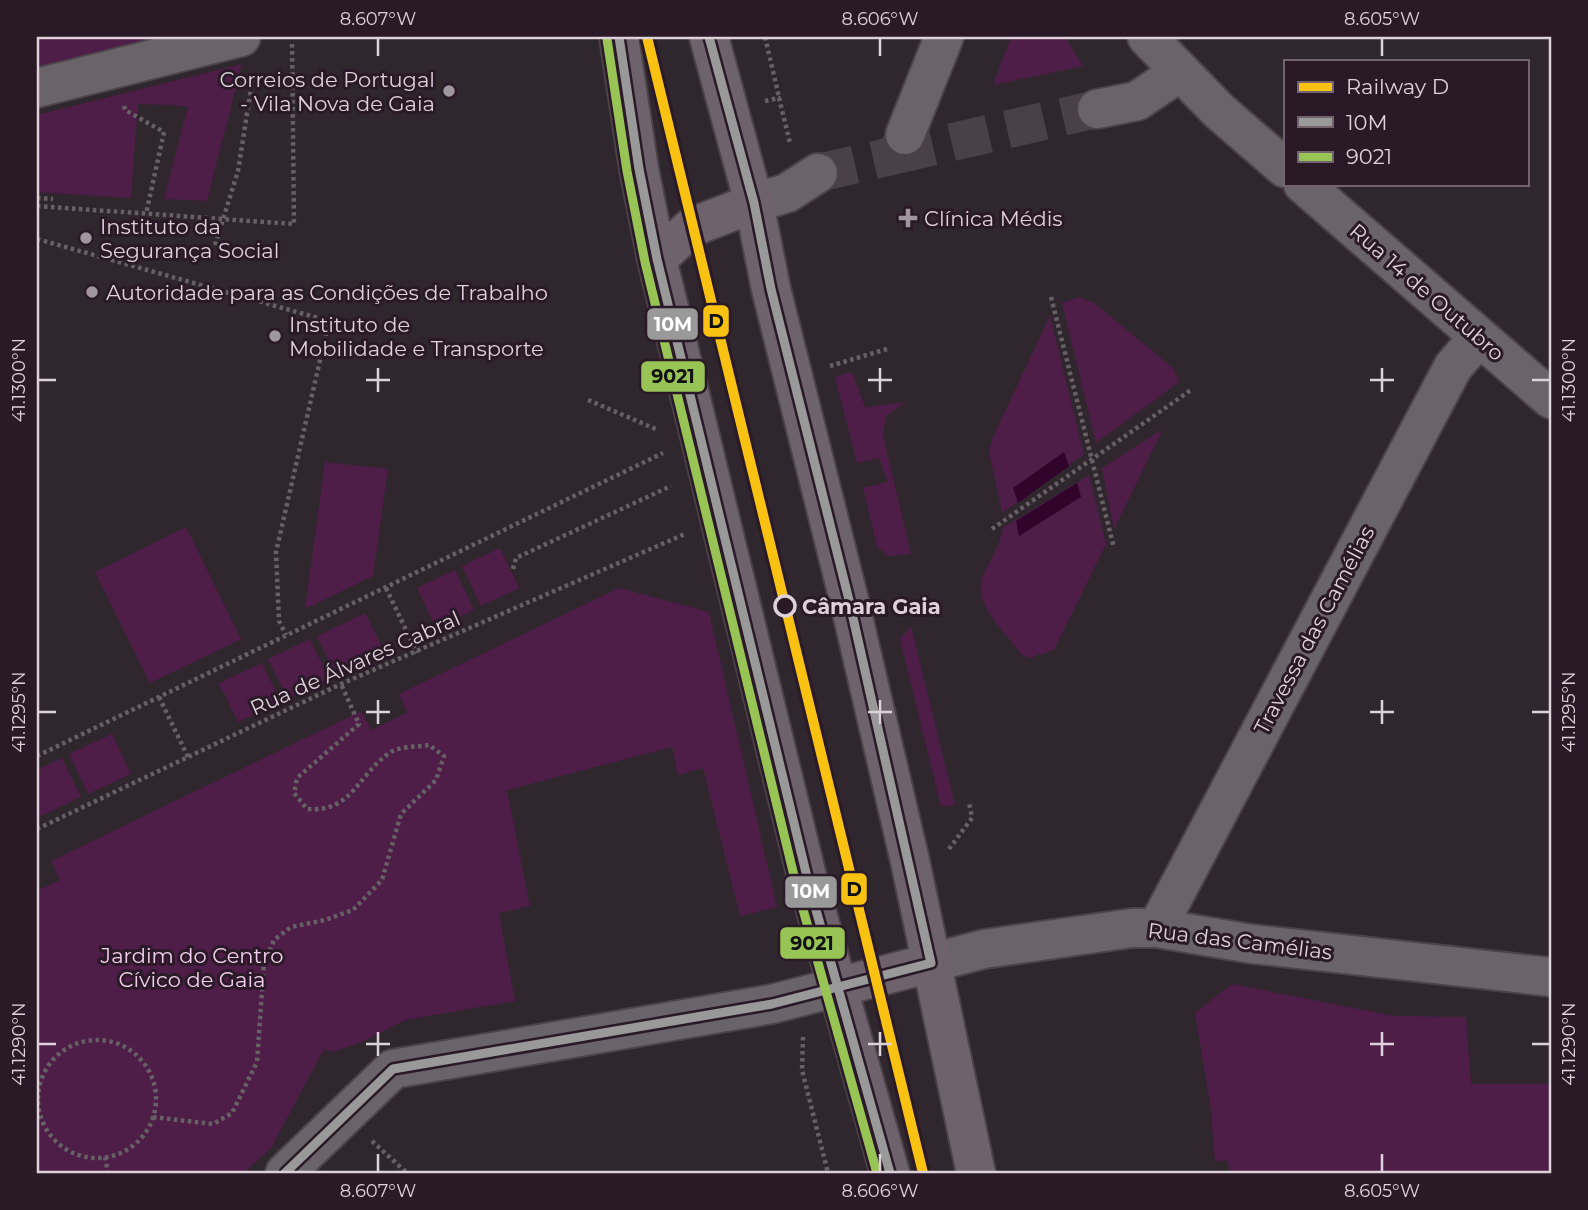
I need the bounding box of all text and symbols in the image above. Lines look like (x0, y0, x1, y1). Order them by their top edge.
text: 8.607°W (340, 8, 416, 30)
text: 8.606°W (842, 8, 918, 30)
text: 8.605°W (1344, 8, 1420, 30)
legend (1284, 60, 1528, 186)
place label: Correios de Portugal - Vila Nova de Gaia (220, 67, 435, 116)
text: Railway D (1346, 74, 1449, 99)
marker: Correios de Portugal - Vila Nova de Gaia (441, 83, 457, 99)
text: 10M (1346, 110, 1388, 135)
text: 9021 (1346, 144, 1392, 169)
place label: Clínica Médis (924, 206, 1063, 231)
marker: Clínica Médis (898, 208, 918, 228)
place label: Instituto da Segurança Social (100, 214, 279, 263)
street label: Rua 14 de Outubro (1345, 218, 1509, 366)
marker: Instituto da Segurança Social (78, 230, 94, 246)
place label: Autoridade para as Condições de Trabalho (106, 280, 548, 305)
marker: Autoridade para as Condições de Trabalho (84, 284, 100, 300)
line badge: D (702, 304, 730, 338)
line badge: 10M (646, 307, 699, 341)
text: D (708, 310, 724, 333)
place label: Instituto de Mobilidade e Transporte (289, 312, 544, 361)
text: 10M (654, 313, 692, 336)
marker: Instituto de Mobilidade e Transporte (267, 328, 283, 344)
text: 41.1300°N (8, 338, 30, 422)
text: 41.1300°N (1558, 338, 1580, 422)
line badge: 9021 (640, 360, 706, 393)
text: 9021 (651, 365, 695, 388)
street label: Travessa das Camélias (1248, 522, 1380, 738)
place label: Câmara Gaia (802, 594, 941, 619)
marker: Câmara Gaia (774, 595, 796, 617)
street label: Rua de Álvares Cabral (246, 605, 464, 721)
text: 41.1295°N (8, 671, 30, 753)
text: 41.1295°N (1558, 671, 1580, 753)
line badge: D (840, 872, 868, 906)
line badge: 10M (784, 875, 838, 909)
text: D (846, 878, 862, 901)
text: 10M (792, 880, 830, 903)
street label: Rua das Camélias (1146, 917, 1334, 965)
line badge: 9021 (779, 926, 846, 960)
text: 9021 (790, 932, 834, 955)
park label: Jardim do Centro Cívico de Gaia (100, 943, 283, 992)
text: 41.1290°N (8, 1002, 30, 1086)
text: 41.1290°N (1558, 1002, 1580, 1086)
text: 8.607°W (340, 1180, 416, 1202)
text: 8.606°W (842, 1180, 918, 1202)
text: 8.605°W (1344, 1180, 1420, 1202)

